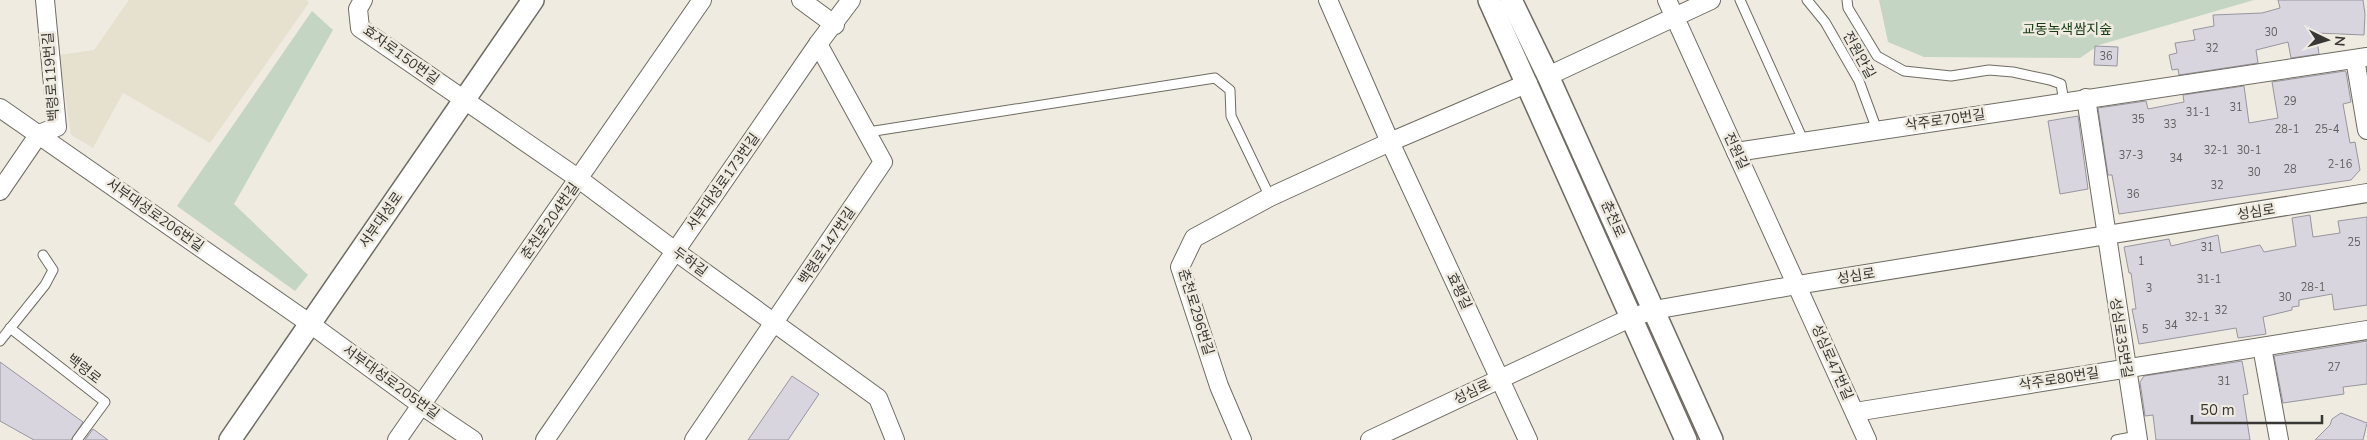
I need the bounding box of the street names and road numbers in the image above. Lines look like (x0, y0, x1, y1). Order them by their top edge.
street label: 효자로150번길 (359, 21, 443, 89)
street label: 전원안길 (1838, 28, 1880, 82)
street label: 백령로119번길 (38, 32, 64, 122)
street label: 삭주로70번길 (1903, 105, 1987, 135)
street label: 서부대성로173번길 (682, 129, 764, 235)
street label: 전원길 (1719, 129, 1753, 173)
street label: 서부대성로206번길 (102, 174, 208, 256)
street label: 춘천로204번길 (517, 179, 583, 263)
street label: 서부대성로 (355, 188, 407, 252)
street label: 춘천로 (1596, 197, 1630, 241)
street label: 성심로 (2235, 200, 2277, 224)
street label: 백령로147번길 (794, 204, 860, 288)
street label: 두하길 (669, 243, 711, 281)
street label: 성심로 (1835, 264, 1877, 288)
street label: 춘천로296번길 (1174, 266, 1218, 358)
street label: 효평길 (1442, 269, 1476, 313)
street label: 성심로35번길 (2105, 296, 2137, 380)
street label: 성심로47번길 (1807, 321, 1857, 403)
street label: 서부대성로205번길 (339, 340, 443, 424)
street label: 백령로 (63, 350, 105, 388)
street label: 삭주로80번길 (2017, 363, 2101, 395)
street label: 성심로 (1450, 375, 1494, 409)

